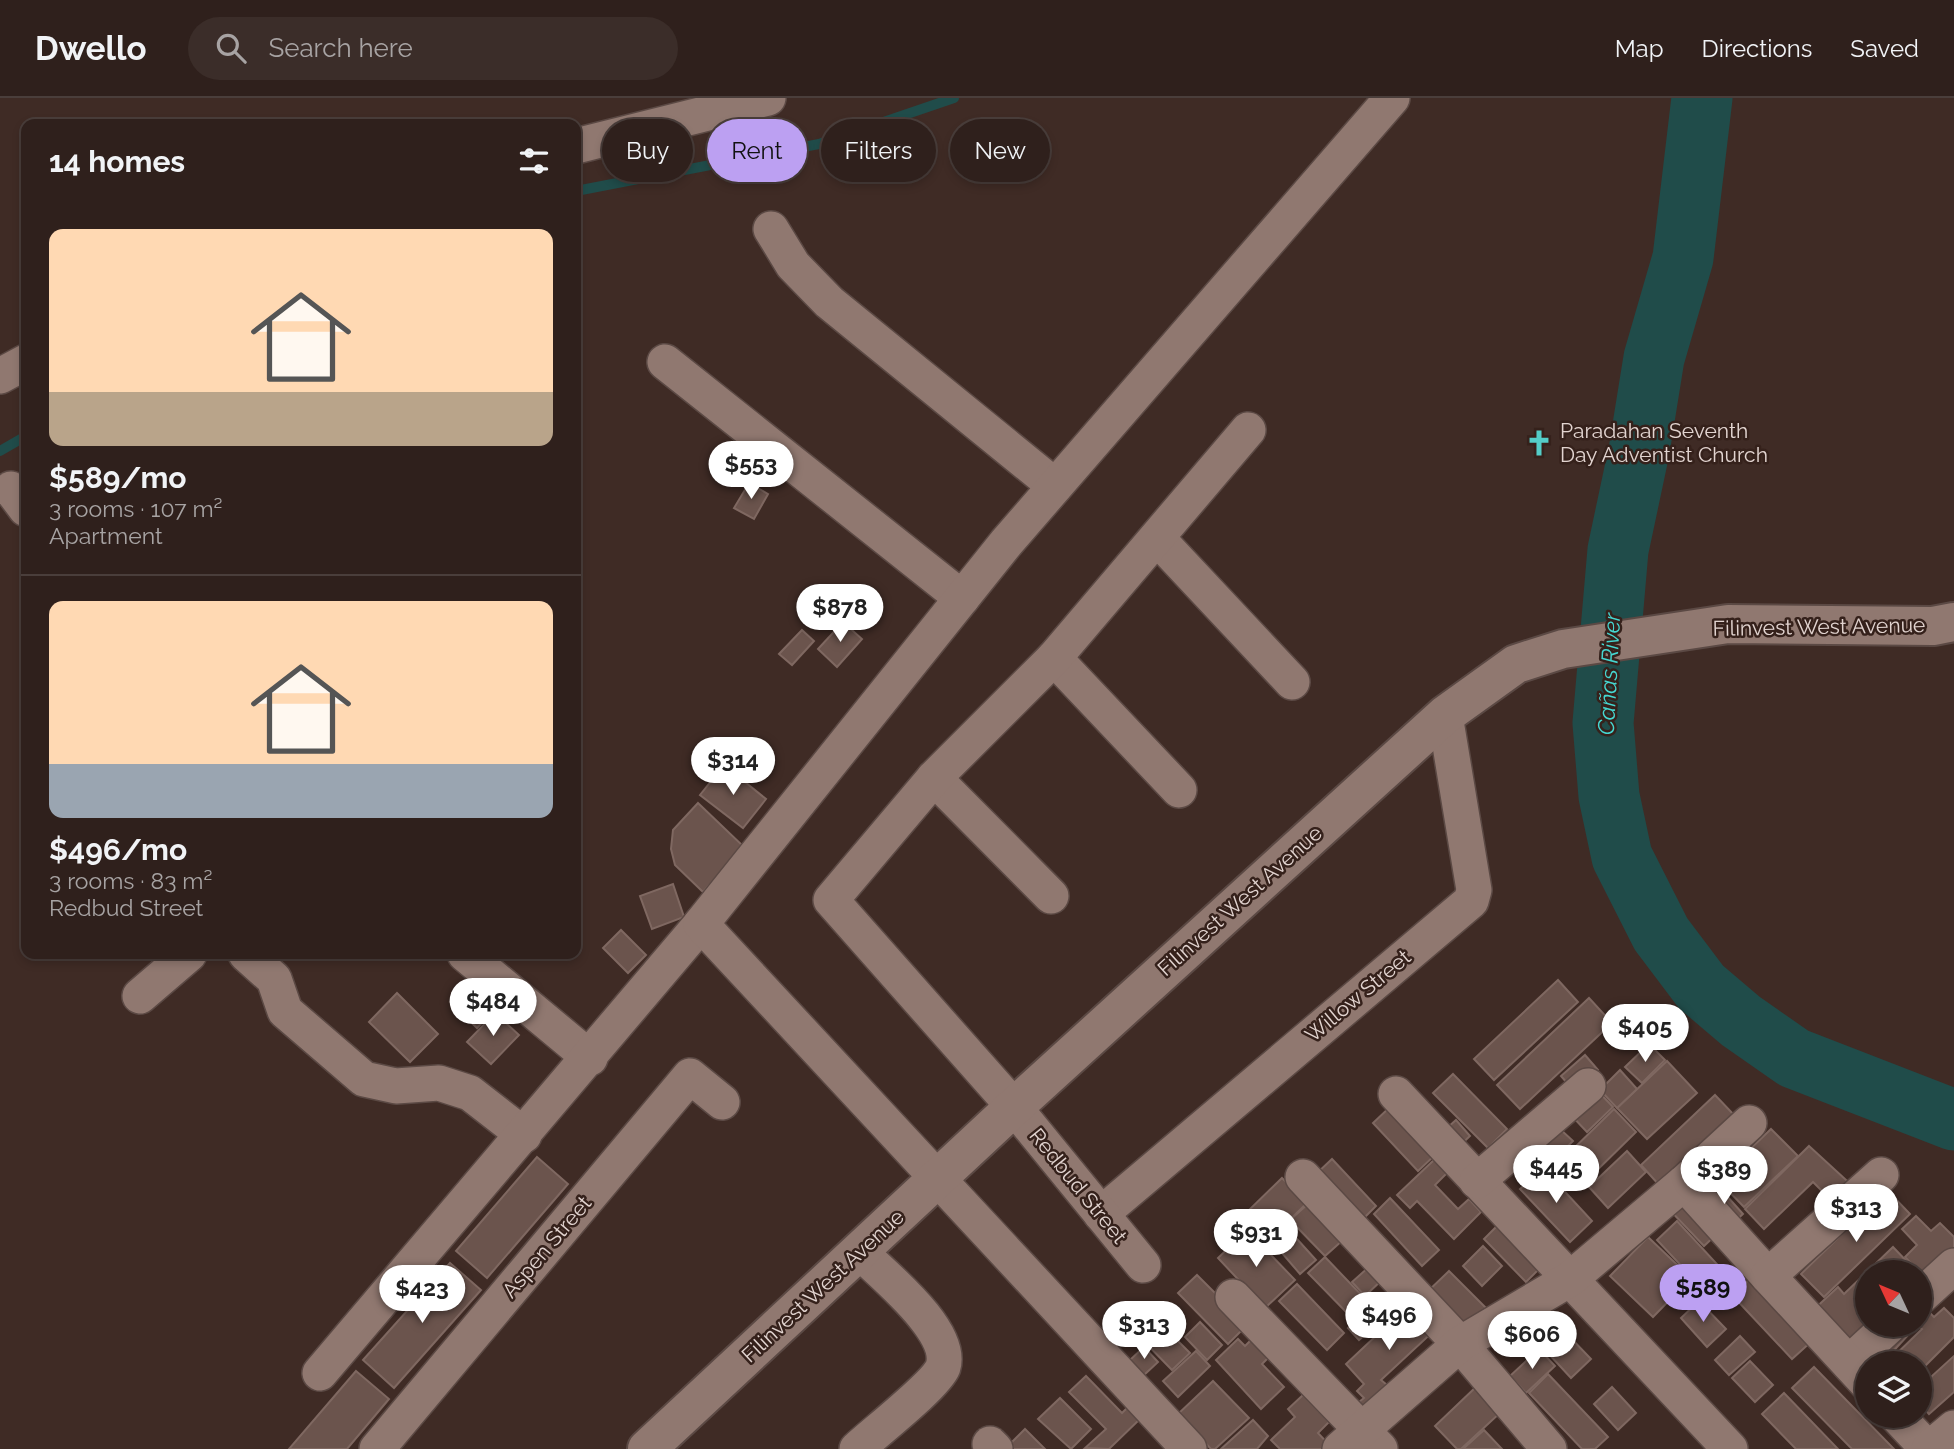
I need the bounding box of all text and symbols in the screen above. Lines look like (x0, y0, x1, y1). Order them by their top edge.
search box (188, 17, 678, 80)
text: Dwello (35, 29, 146, 68)
icon: search (212, 29, 250, 67)
text: Search here (268, 33, 413, 63)
text: Map (1615, 34, 1664, 63)
text: Directions (1702, 34, 1812, 63)
text: Saved (1850, 34, 1919, 63)
chip: Buy (602, 119, 693, 182)
chip: Rent (707, 119, 807, 182)
chip: Filters (821, 119, 936, 182)
chip: New (950, 119, 1050, 182)
icon: filters (515, 142, 553, 180)
text: 14 homes (49, 144, 185, 179)
icon: home (238, 274, 364, 400)
place label: Paradahan Seventh Day Adventist Church (1560, 418, 1768, 467)
church icon: Paradahan Seventh Day Adventist Church (1524, 428, 1554, 458)
pin: $553 (710, 442, 792, 501)
text: $553 (725, 450, 777, 477)
text: $589/mo (49, 460, 187, 495)
text: 3 rooms · 107 m² (49, 495, 223, 522)
text: Apartment (49, 522, 163, 549)
pin: $878 (799, 584, 881, 644)
text: $878 (812, 593, 868, 620)
water label: Cañas River (1592, 611, 1625, 736)
street label: Filinvest West Avenue (1712, 612, 1926, 641)
icon: home (238, 646, 364, 772)
pin: $314 (692, 738, 774, 797)
text: $314 (707, 746, 759, 773)
street label: Filinvest West Avenue (1152, 820, 1327, 981)
text: $496/mo (49, 832, 187, 867)
text: 3 rooms · 83 m² (49, 867, 212, 894)
text: Redbud Street (49, 894, 203, 921)
street label: Willow Street (1300, 944, 1416, 1047)
pin: $484 (452, 978, 534, 1038)
text: $484 (466, 987, 520, 1014)
pin: $405 (1604, 1004, 1686, 1064)
text: $405 (1618, 1013, 1672, 1040)
street label: Redbud Street (1024, 1123, 1132, 1248)
pin: $445 (1515, 1146, 1597, 1205)
pin: $389 (1683, 1146, 1765, 1206)
text: $445 (1529, 1154, 1583, 1181)
text: $389 (1697, 1155, 1751, 1182)
pin: $313 (1815, 1184, 1897, 1244)
street label: Aspen Street (497, 1191, 596, 1303)
text: $313 (1830, 1193, 1882, 1220)
street label: Filinvest West Avenue (736, 1204, 909, 1367)
pin: $931 (1215, 1210, 1297, 1269)
text: $931 (1230, 1218, 1282, 1245)
north arrow (1855, 1260, 1932, 1337)
map controls (1855, 1260, 1932, 1428)
pin: $589 (1662, 1264, 1744, 1324)
pin: $423 (381, 1266, 463, 1325)
text: $589 (1676, 1273, 1730, 1300)
text: $423 (395, 1274, 449, 1301)
pin: $496 (1348, 1292, 1430, 1352)
text: $496 (1361, 1301, 1417, 1328)
pin: $313 (1103, 1302, 1185, 1361)
text: $313 (1118, 1310, 1170, 1337)
pin: $606 (1491, 1312, 1573, 1371)
text: $606 (1504, 1320, 1560, 1347)
button: layers (1855, 1351, 1932, 1428)

